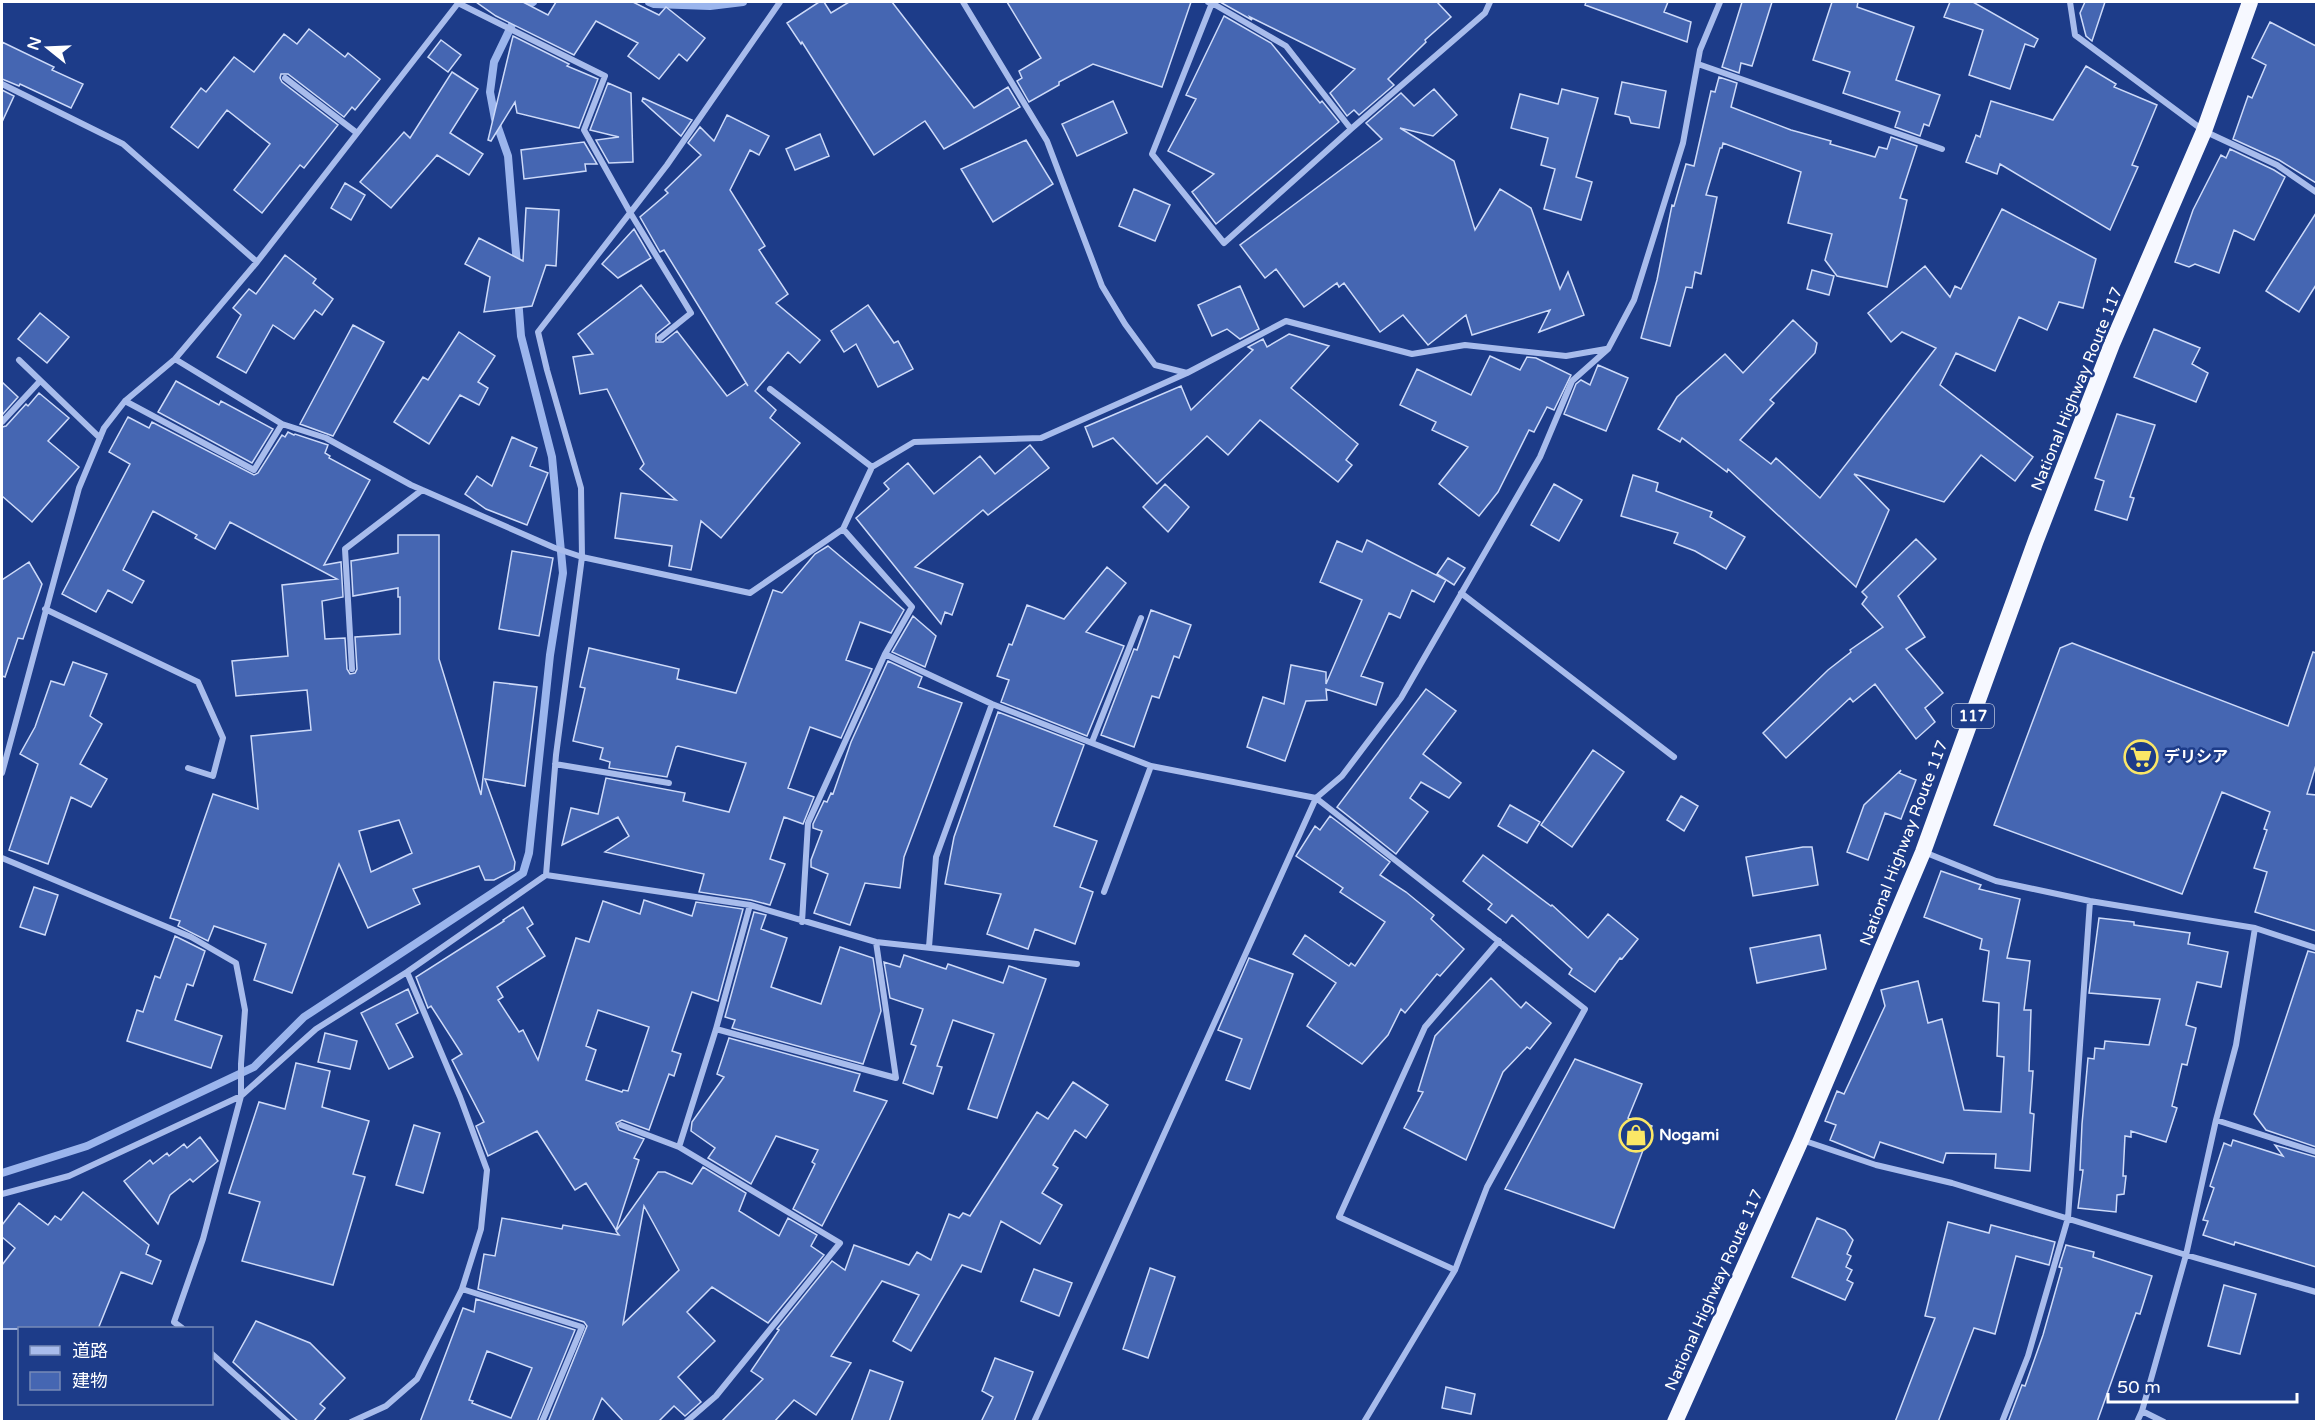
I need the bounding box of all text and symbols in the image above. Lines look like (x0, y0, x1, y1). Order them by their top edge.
north arrow (18, 18, 78, 78)
text: N (23, 34, 46, 53)
street label: National Highway Route 117 (2027, 284, 2127, 494)
road number: 117 (1952, 704, 1994, 728)
street label: National Highway Route 117 (1856, 737, 1952, 949)
supermarket icon: デリシア (2123, 739, 2159, 775)
place label: デリシア (2164, 747, 2228, 767)
shop icon: Nogami (1618, 1117, 1654, 1153)
place label: Nogami (1659, 1125, 1719, 1145)
street label: National Highway Route 117 (1660, 1186, 1768, 1394)
legend (18, 1327, 213, 1405)
text: 道路 (72, 1340, 108, 1362)
scale bar (2108, 1366, 2297, 1404)
text: 建物 (72, 1370, 108, 1392)
text: 50 m (2117, 1376, 2161, 1398)

